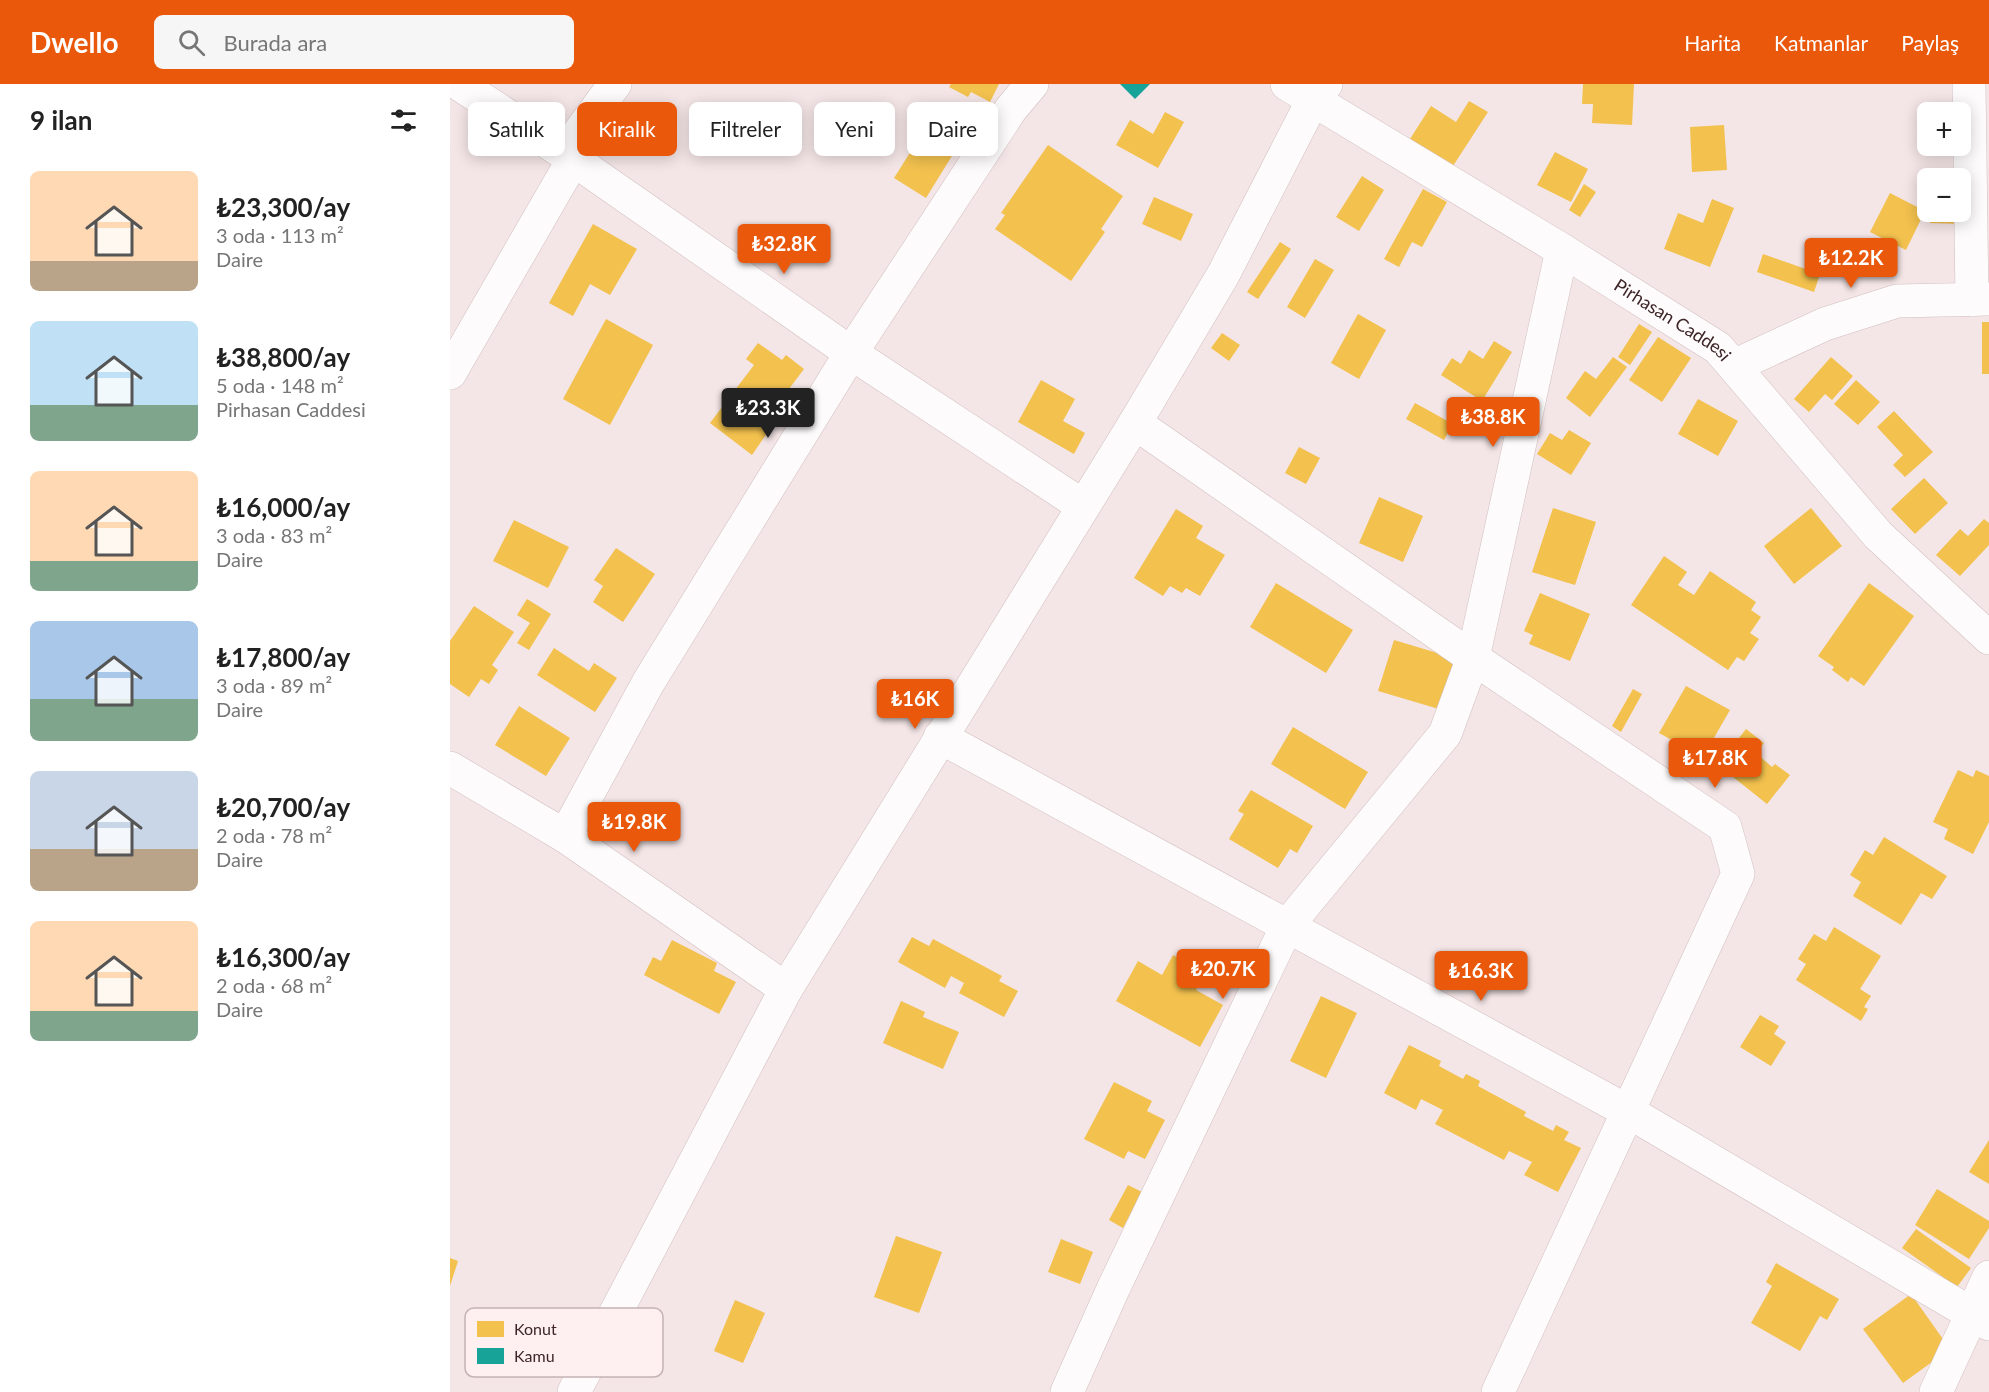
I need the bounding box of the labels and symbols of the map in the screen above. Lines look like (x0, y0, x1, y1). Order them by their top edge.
pin: ₺32.8K (735, 224, 833, 275)
pin: ₺12.2K (1802, 238, 1900, 289)
street label: Pirhasan Caddesi (1610, 274, 1736, 365)
pin: ₺23.3K (719, 388, 817, 439)
pin: ₺38.8K (1444, 397, 1542, 448)
pin: ₺16K (879, 679, 951, 730)
pin: ₺17.8K (1666, 738, 1764, 789)
pin: ₺19.8K (585, 802, 683, 853)
pin: ₺20.7K (1174, 949, 1272, 1000)
pin: ₺16.3K (1432, 951, 1530, 1002)
legend (465, 1308, 663, 1377)
text: Konut (514, 1319, 557, 1338)
text: Kamu (514, 1346, 555, 1365)

